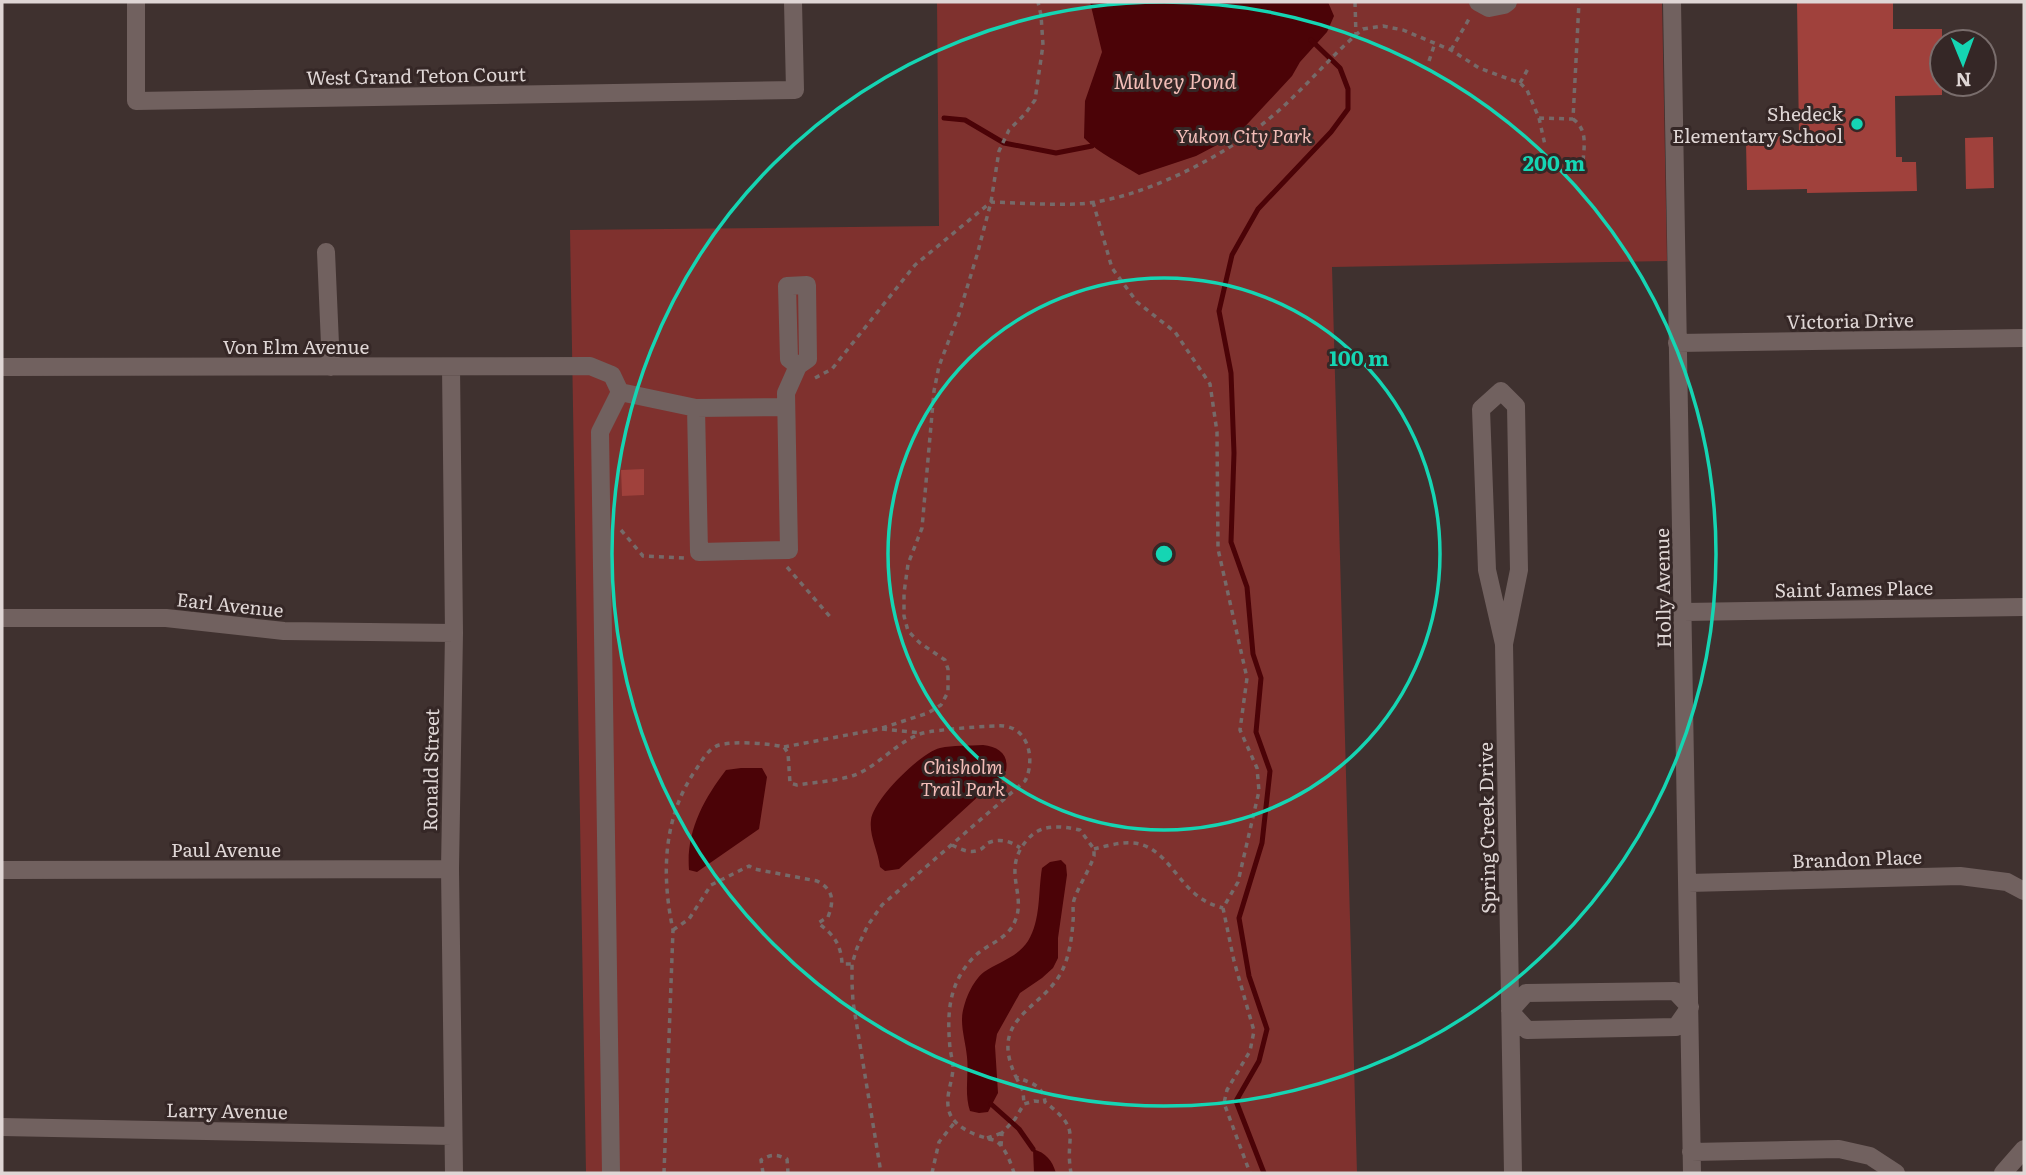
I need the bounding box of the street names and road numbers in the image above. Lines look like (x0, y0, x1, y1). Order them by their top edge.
street label: West Grand Teton Court (306, 59, 526, 91)
street label: Victoria Drive (1786, 305, 1914, 335)
street label: Von Elm Avenue (223, 332, 369, 360)
street label: Holly Avenue (1647, 528, 1677, 648)
street label: Saint James Place (1774, 573, 1934, 603)
street label: Earl Avenue (175, 584, 285, 624)
street label: Ronald Street (415, 708, 445, 832)
street label: Spring Creek Drive (1470, 742, 1501, 914)
street label: Paul Avenue (171, 835, 281, 863)
street label: Brandon Place (1792, 842, 1923, 874)
street label: Larry Avenue (166, 1095, 288, 1125)

